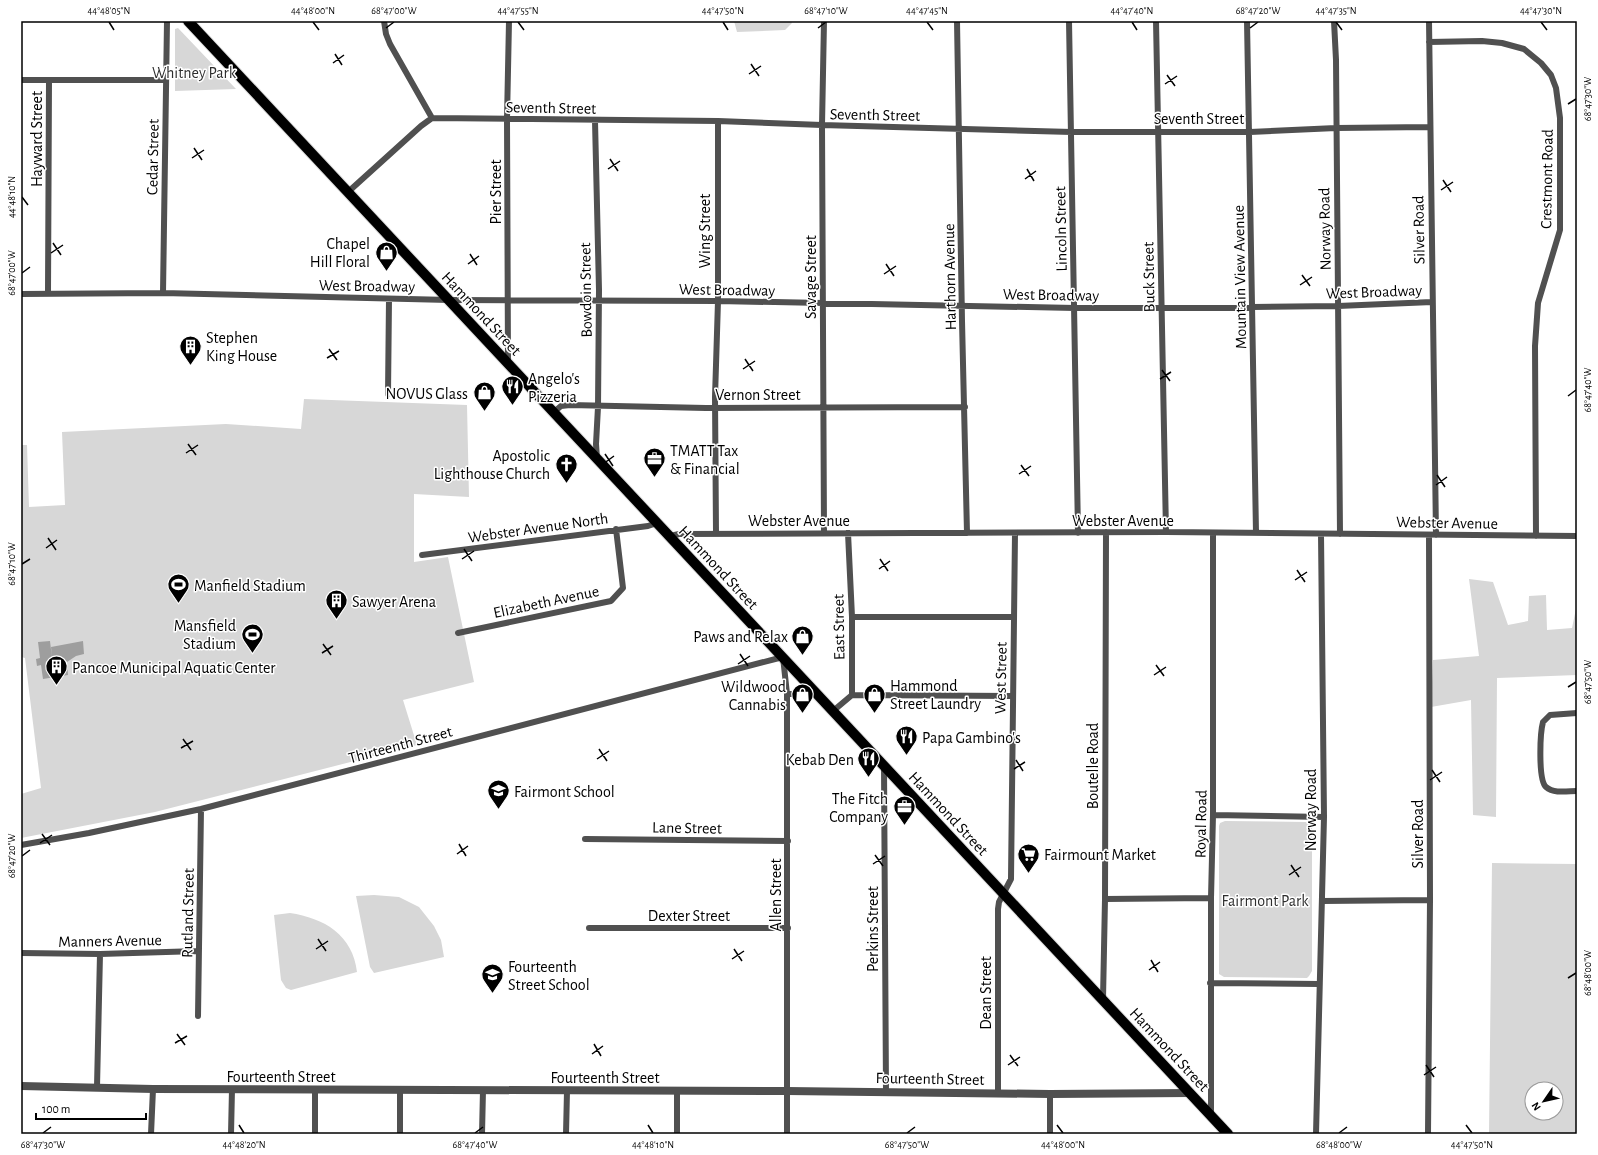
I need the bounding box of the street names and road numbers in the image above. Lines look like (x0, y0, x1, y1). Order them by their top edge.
street label: Hayward Street (29, 91, 46, 187)
street label: Seventh Street (506, 99, 596, 117)
street label: Seventh Street (830, 106, 920, 124)
street label: Seventh Street (1154, 111, 1244, 127)
street label: Cedar Street (144, 119, 162, 195)
street label: Crestmont Road (1538, 129, 1556, 229)
street label: Pier Street (488, 159, 504, 225)
street label: Lincoln Street (1052, 186, 1070, 272)
street label: Norway Road (1316, 187, 1335, 270)
street label: Wing Street (697, 194, 713, 268)
street label: Silver Road (1410, 195, 1428, 265)
street label: Mountain View Avenue (1231, 205, 1249, 349)
street label: Harthorn Avenue (941, 223, 959, 331)
street label: Savage Street (803, 235, 819, 319)
street label: Bowdoin Street (577, 242, 595, 338)
street label: Buck Street (1140, 242, 1158, 312)
street label: Hammond Street (439, 269, 524, 359)
street label: West Broadway (319, 277, 415, 296)
street label: West Broadway (679, 281, 775, 300)
street label: West Broadway (1326, 282, 1423, 303)
street label: West Broadway (1003, 286, 1099, 305)
street label: Vernon Street (715, 387, 801, 403)
street label: Webster Avenue North (467, 510, 609, 546)
street label: Webster Avenue (748, 513, 850, 529)
street label: Webster Avenue (1072, 513, 1174, 529)
street label: Webster Avenue (1396, 514, 1498, 532)
street label: Hammond Street (676, 523, 761, 613)
street label: Elizabeth Avenue (492, 583, 601, 621)
street label: East Street (830, 594, 848, 660)
street label: West Street (992, 642, 1010, 714)
street label: Thirteenth Street (347, 723, 454, 766)
street label: Boutelle Road (1085, 723, 1101, 809)
street label: Hammond Street (906, 769, 991, 859)
street label: Norway Road (1303, 769, 1320, 851)
street label: Royal Road (1192, 790, 1211, 858)
street label: Silver Road (1410, 800, 1426, 868)
street label: Lane Street (652, 819, 722, 837)
street label: Allen Street (768, 858, 784, 932)
street label: Rutland Street (179, 868, 197, 958)
street label: Perkins Street (865, 886, 881, 972)
street label: Dexter Street (648, 908, 730, 924)
street label: Manners Avenue (58, 932, 162, 950)
street label: Dean Street (978, 956, 994, 1030)
street label: Hammond Street (1127, 1005, 1212, 1095)
street label: Fourteenth Street (226, 1069, 336, 1085)
street label: Fourteenth Street (550, 1070, 660, 1086)
street label: Fourteenth Street (875, 1070, 985, 1088)

